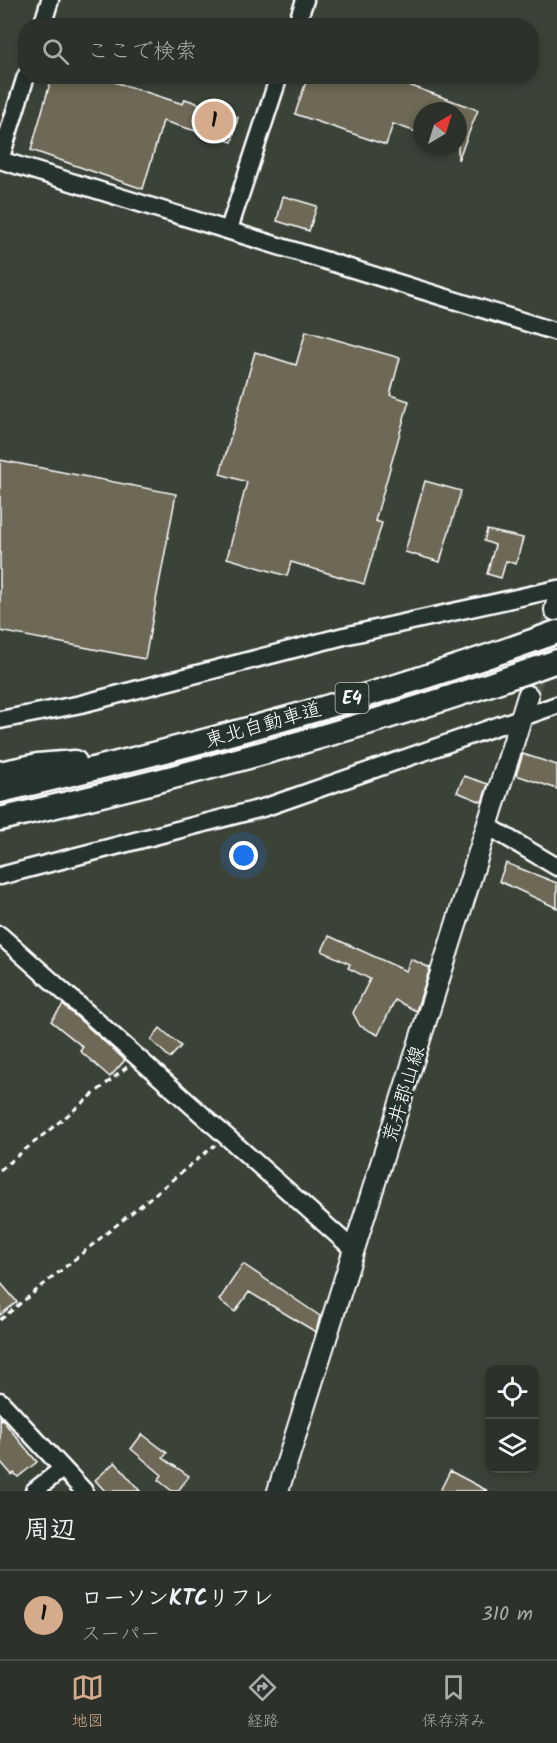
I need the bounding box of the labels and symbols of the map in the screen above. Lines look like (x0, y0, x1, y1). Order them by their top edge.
pin: 1 (194, 98, 234, 144)
north arrow (413, 102, 467, 156)
road number: E4 (336, 683, 368, 713)
street label: 東北自動車道 (201, 694, 326, 758)
your location (229, 841, 258, 870)
street label: 荒井郡山線 (375, 1042, 435, 1147)

